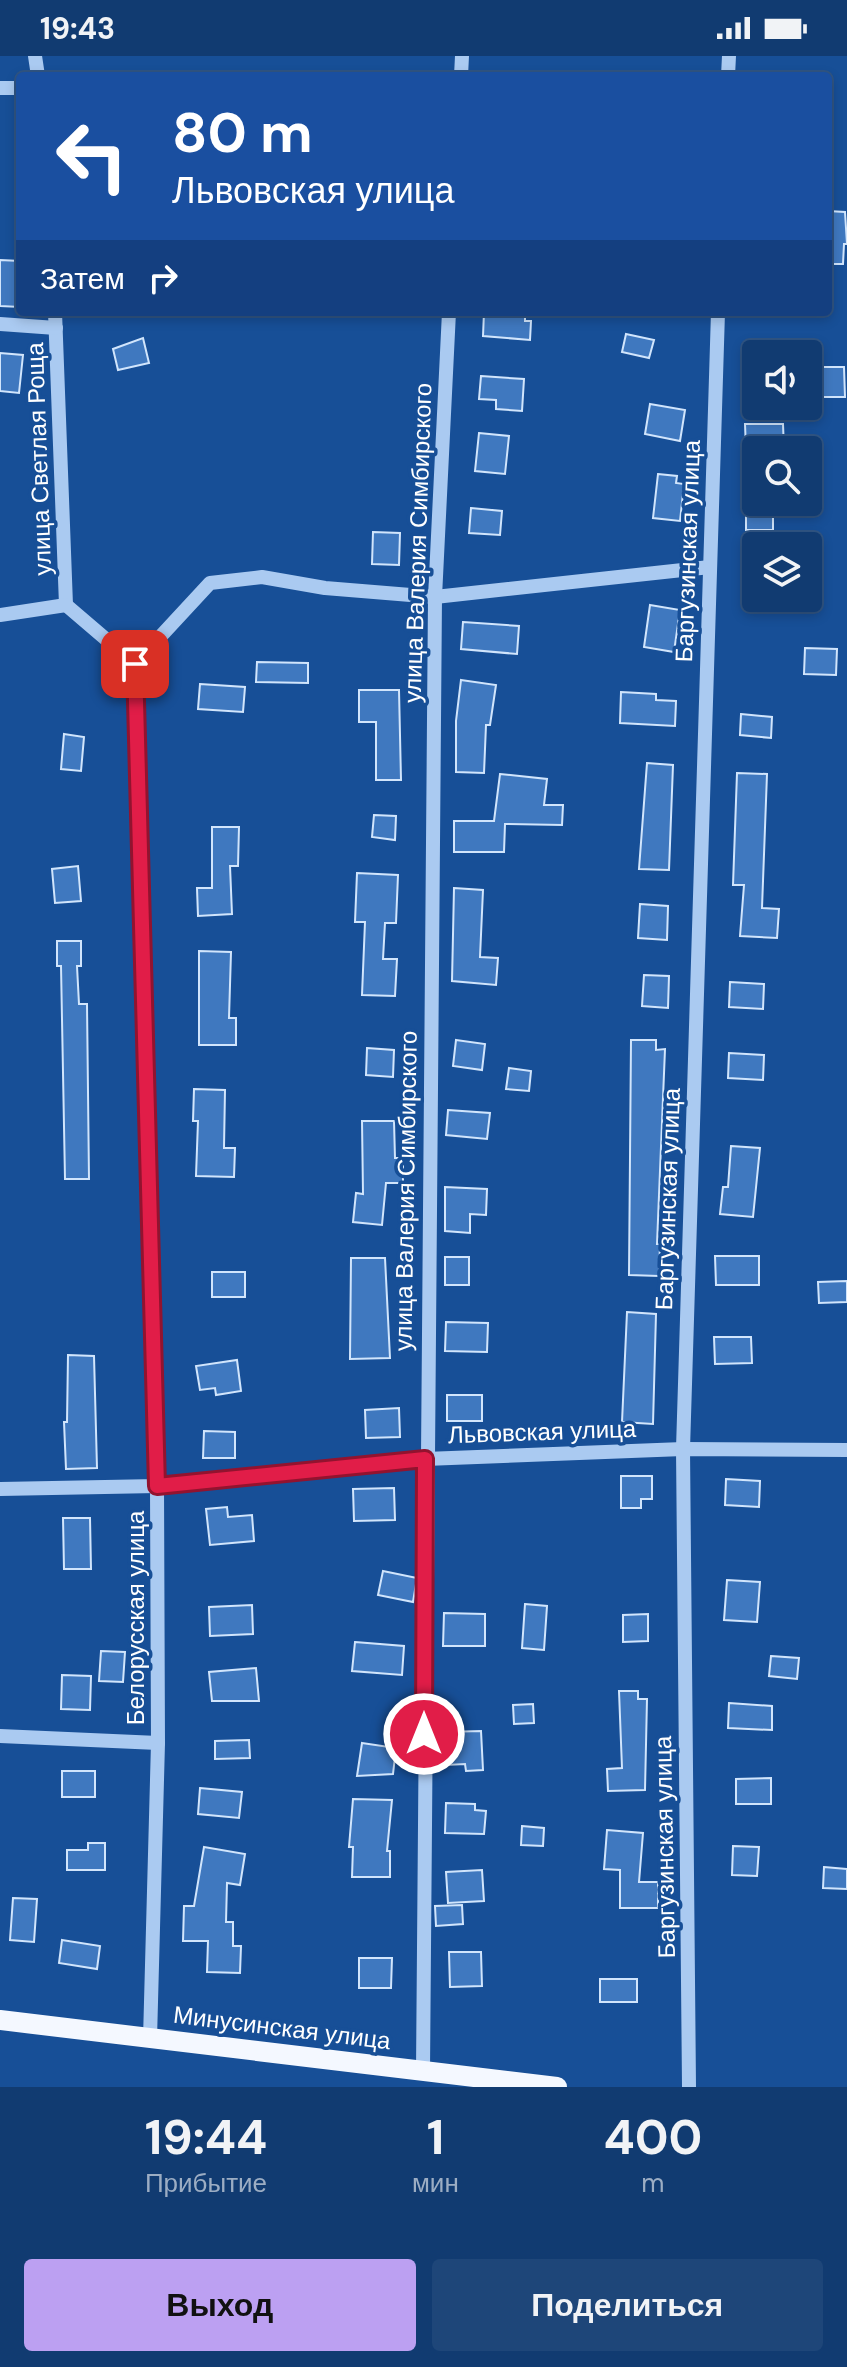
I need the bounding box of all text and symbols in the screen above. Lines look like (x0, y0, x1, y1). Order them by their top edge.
text: 19:43 (40, 9, 115, 48)
text: 80 m (172, 96, 313, 169)
icon: left (40, 104, 144, 208)
text: Львовская улица (172, 167, 454, 214)
icon: right (141, 256, 185, 300)
text: Затем (40, 259, 125, 298)
map controls (742, 340, 822, 612)
button: sound (742, 340, 822, 420)
street label: улица Светлая Роща (19, 341, 58, 576)
street label: улица Валерия Симбирского (396, 382, 439, 704)
button: search (742, 436, 822, 516)
street label: Баргузинская улица (668, 439, 707, 663)
button: layers (742, 532, 822, 612)
pin (101, 630, 169, 698)
icon: arrive (113, 642, 157, 686)
street label: улица Валерия Симбирского (387, 1031, 424, 1351)
street label: Баргузинская улица (648, 1087, 687, 1311)
street label: Львовская улица (447, 1413, 637, 1450)
street label: Белорусская улица (120, 1510, 151, 1725)
position arrow (382, 1692, 466, 1776)
street label: Баргузинская улица (647, 1735, 682, 1959)
street label: Минусинская улица (172, 1999, 393, 2056)
text: 19:44 (145, 2106, 267, 2169)
text: 1 (427, 2106, 444, 2169)
text: 400 (603, 2106, 702, 2169)
text: Прибытие (145, 2166, 267, 2200)
text: мин (412, 2166, 459, 2200)
text: m (641, 2166, 664, 2200)
button: Выход (24, 2259, 416, 2351)
button: Поделиться (432, 2259, 823, 2351)

